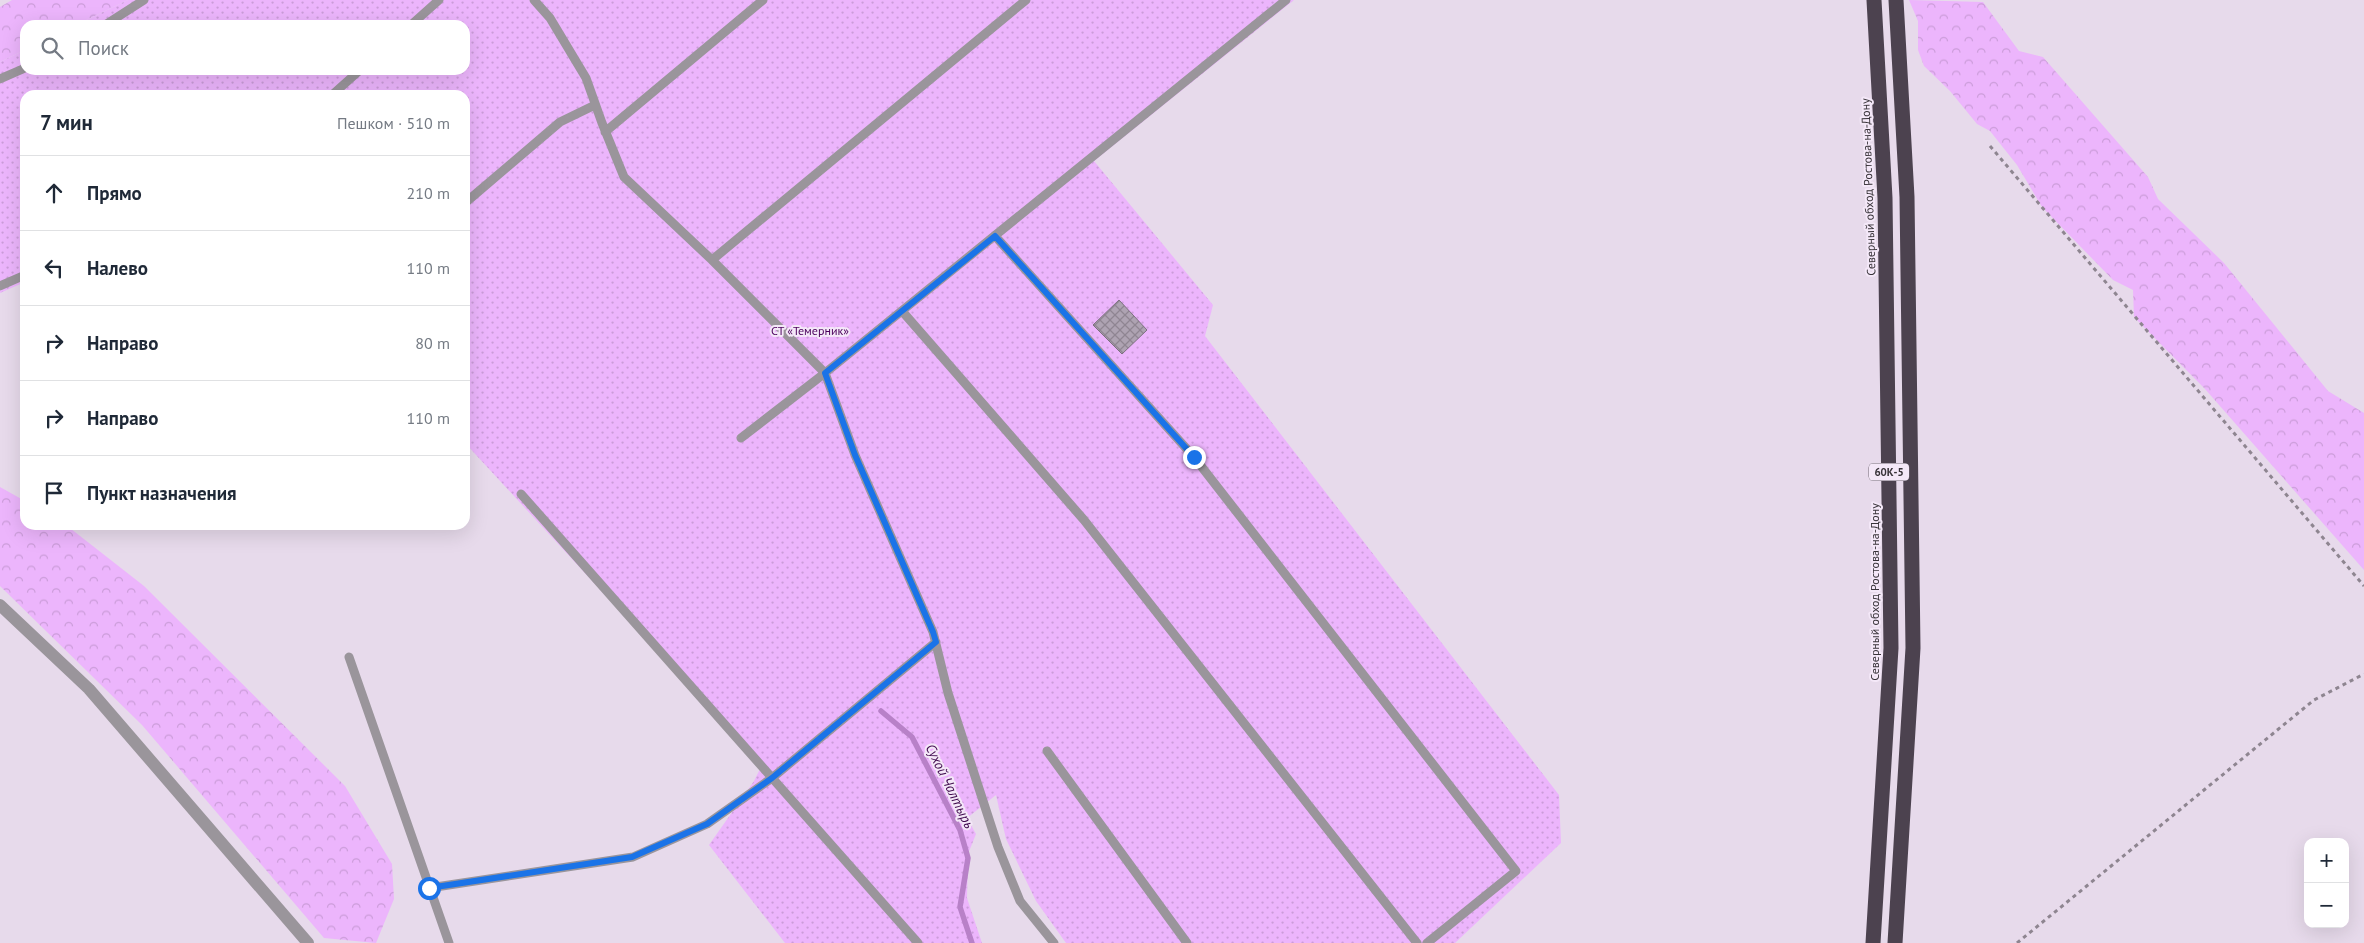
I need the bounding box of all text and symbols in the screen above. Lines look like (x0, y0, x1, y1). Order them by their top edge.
search box (20, 20, 470, 75)
icon: search (38, 34, 66, 62)
text: Поиск (78, 36, 129, 60)
street label: Северный обход Ростова-на-Дону (1857, 98, 1879, 276)
text: 7 мин (40, 109, 93, 136)
text: Пешком · 510 m (337, 113, 450, 133)
icon: ahead (40, 179, 68, 207)
text: Прямо (87, 181, 142, 205)
text: 210 m (407, 183, 450, 203)
icon: left (40, 254, 68, 282)
text: Налево (87, 256, 148, 280)
text: 110 m (407, 258, 450, 278)
park label: СТ «Темерник» (771, 323, 849, 338)
icon: right (40, 329, 68, 357)
text: Направо (87, 331, 158, 355)
text: 80 m (415, 333, 450, 353)
icon: right (40, 404, 68, 432)
text: Направо (87, 406, 158, 430)
text: 110 m (407, 408, 450, 428)
route end (1183, 446, 1206, 469)
road number: 60К-5 (1869, 464, 1909, 481)
icon: arrive (40, 479, 68, 507)
text: Пункт назначения (87, 481, 237, 505)
street label: Северный обход Ростова-на-Дону (1867, 503, 1882, 681)
water label: Сухой Чалтырь (922, 741, 978, 831)
map controls (2304, 838, 2349, 928)
button: + (2304, 838, 2349, 883)
route start (418, 877, 441, 900)
button: − (2304, 883, 2349, 928)

